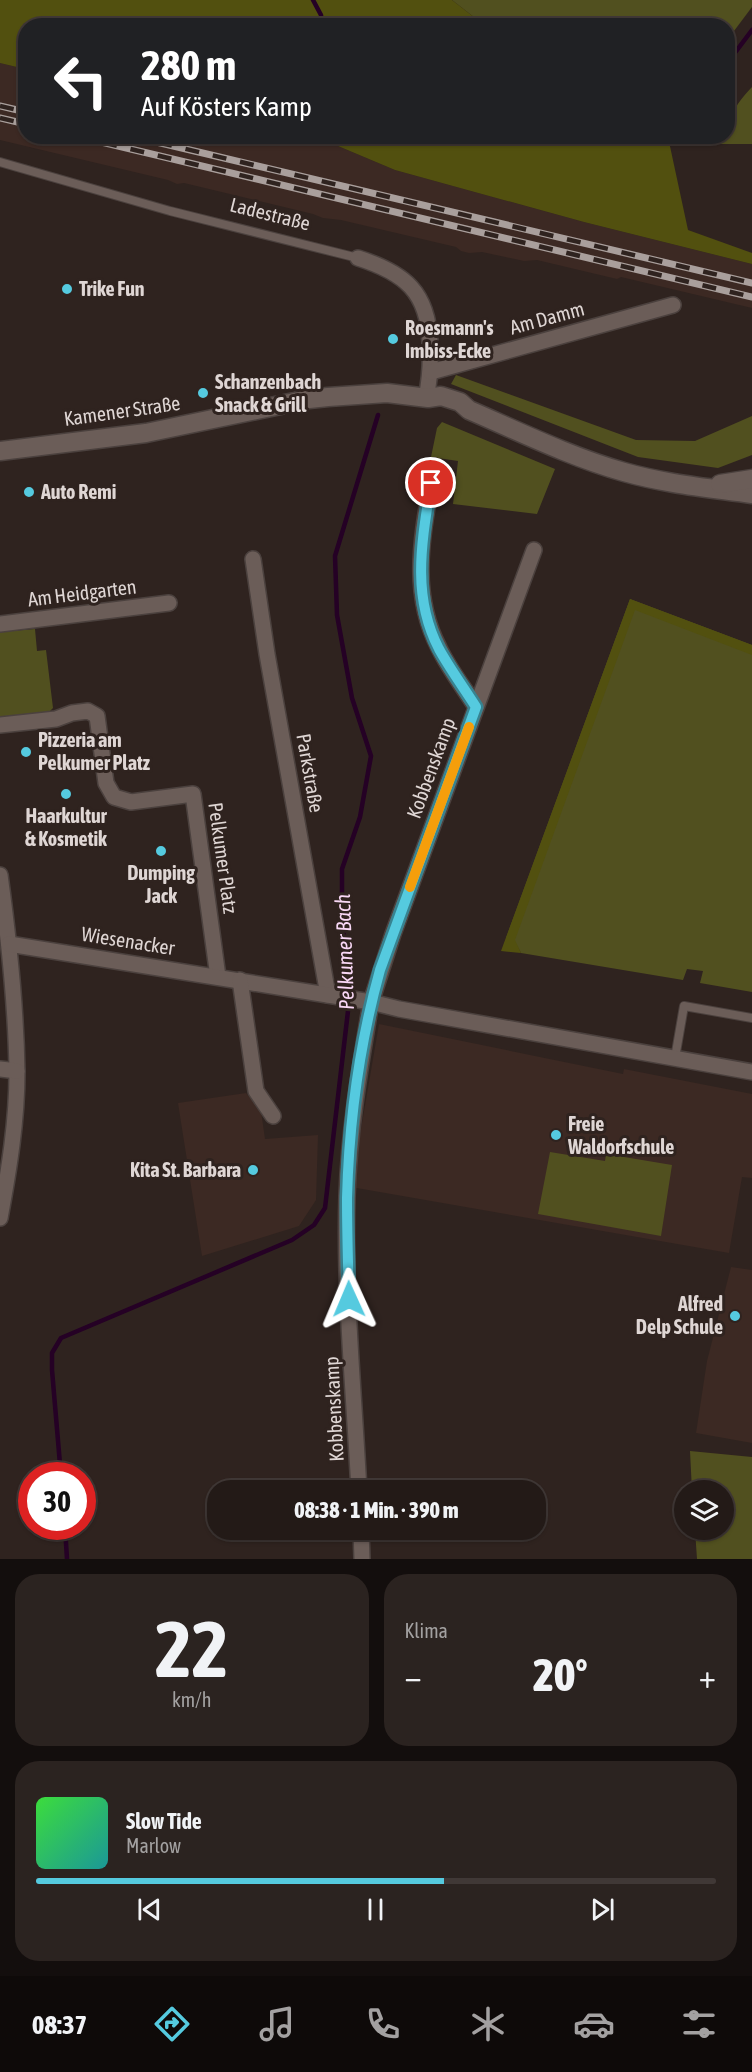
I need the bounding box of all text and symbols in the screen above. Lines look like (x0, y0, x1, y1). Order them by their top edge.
text: 280 m (141, 41, 236, 89)
icon: left (42, 42, 120, 120)
text: Auf Kösters Kamp (141, 91, 312, 122)
street label: Ladestraße (228, 192, 313, 235)
place label: Trike Fun (79, 277, 145, 300)
marker: Trike Fun (60, 282, 74, 296)
street label: Am Damm (507, 297, 587, 338)
place label: Roesmann's Imbiss-Ecke (405, 316, 494, 362)
marker: Roesmann's Imbiss-Ecke (386, 332, 400, 346)
place label: Schanzenbach Snack & Grill (215, 370, 321, 416)
marker: Schanzenbach Snack & Grill (196, 386, 210, 400)
street label: Kamener Straße (62, 391, 181, 430)
pin (405, 457, 456, 508)
icon: arrive (414, 466, 447, 499)
place label: Auto Remi (40, 480, 116, 503)
marker: Auto Remi (22, 485, 36, 499)
street label: Am Heidgarten (26, 574, 138, 611)
street label: Kobbenskamp (402, 714, 459, 821)
place label: Pizzeria am Pelkumer Platz (38, 728, 151, 774)
street label: Parkstraße (292, 732, 329, 814)
marker: Pizzeria am Pelkumer Platz (19, 745, 33, 759)
marker: Haarkultur & Kosmetik (59, 787, 73, 801)
street label: Pelkumer Platz (204, 801, 243, 915)
place label: Haarkultur & Kosmetik (25, 804, 108, 850)
marker: Dumping Jack (154, 844, 168, 858)
place label: Dumping Jack (127, 861, 195, 907)
water label: Pelkumer Bach (330, 894, 358, 1010)
street label: Wiesenacker (80, 922, 177, 959)
place label: Freie Waldorfschule (567, 1112, 674, 1158)
marker: Freie Waldorfschule (549, 1128, 563, 1142)
place label: Kita St. Barbara (130, 1158, 241, 1181)
marker: Kita St. Barbara (246, 1163, 260, 1177)
position arrow (317, 1267, 381, 1331)
place label: Alfred Delp Schule (636, 1292, 723, 1338)
marker: Alfred Delp Schule (728, 1309, 742, 1323)
street label: Kobbenskamp (319, 1356, 348, 1462)
speed limit sign: 30 (18, 1462, 96, 1540)
map controls (674, 1480, 734, 1540)
button: layers (674, 1480, 734, 1540)
text: 08:38 · 1 Min. · 390 m (294, 1497, 459, 1523)
text: 22 (155, 1604, 228, 1694)
text: Klima (405, 1619, 448, 1642)
text: 20° (533, 1649, 588, 1701)
text: − (405, 1657, 422, 1695)
text: + (699, 1657, 716, 1695)
text: km/h (172, 1688, 212, 1711)
text: Slow Tide (126, 1808, 202, 1834)
text: Marlow (126, 1834, 181, 1857)
icon: previous (133, 1893, 166, 1926)
icon: pause (359, 1893, 392, 1926)
icon: next (586, 1893, 619, 1926)
icon: directions (151, 2003, 193, 2045)
icon: music (256, 2003, 298, 2045)
icon: phone (362, 2003, 404, 2045)
icon: climate (467, 2003, 509, 2045)
icon: car (573, 2003, 615, 2045)
icon: filters (678, 2003, 720, 2045)
text: 08:37 (32, 2009, 87, 2040)

